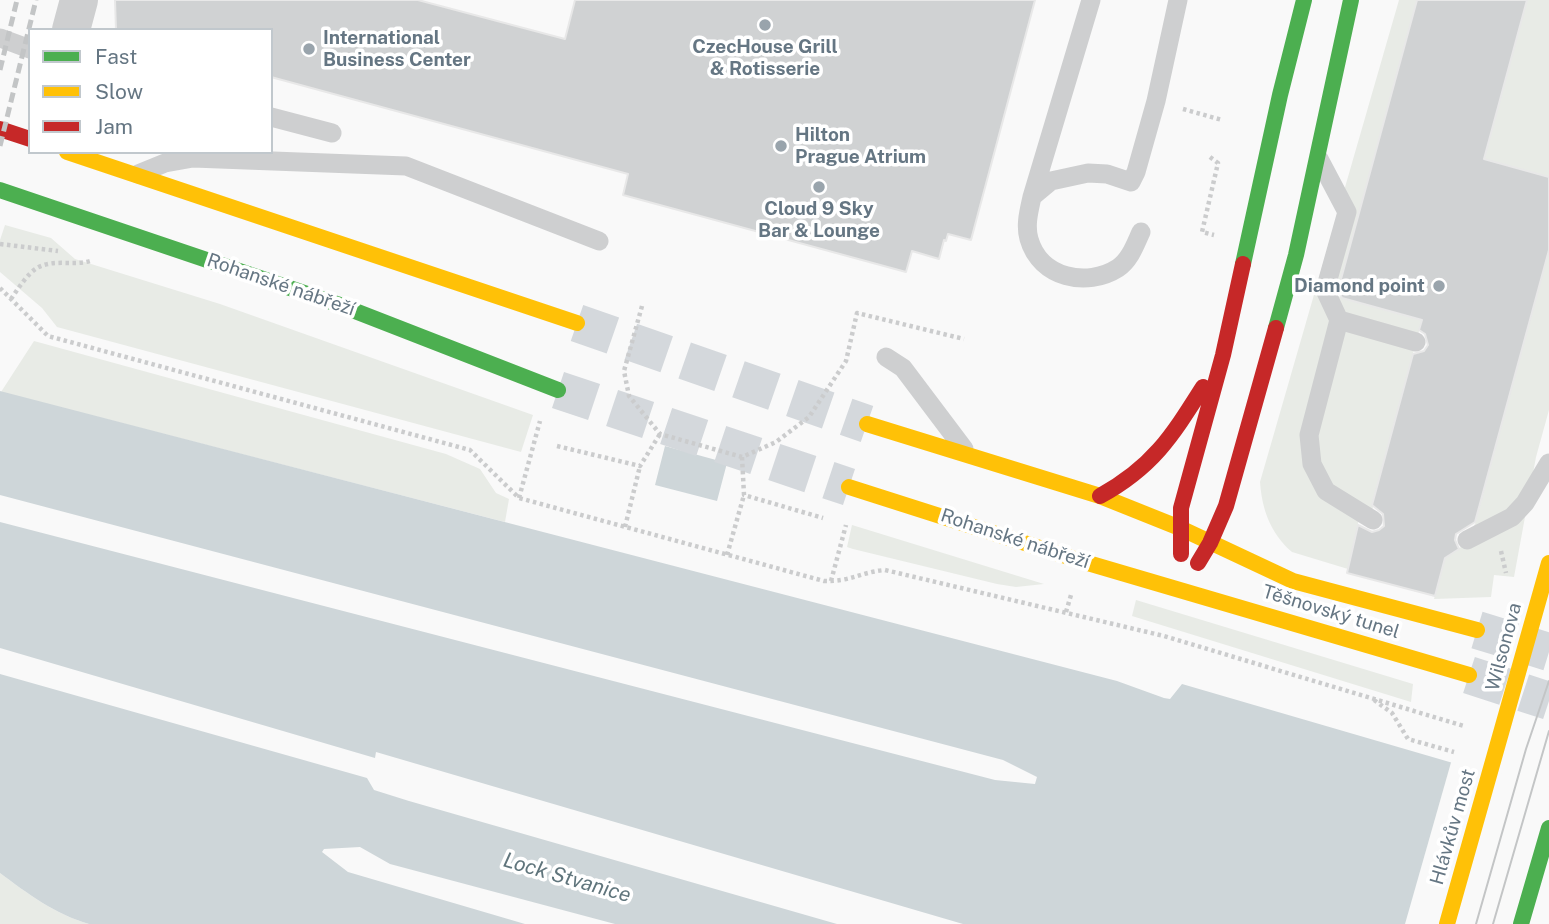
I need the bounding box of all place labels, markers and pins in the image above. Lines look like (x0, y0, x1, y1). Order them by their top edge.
marker: CzecHouse Grill & Rotisserie (757, 17, 773, 33)
place label: International Business Center (323, 27, 471, 71)
place label: CzecHouse Grill & Rotisserie (692, 36, 838, 80)
marker: International Business Center (301, 41, 317, 57)
place label: Hilton Prague Atrium (795, 124, 926, 168)
marker: Hilton Prague Atrium (773, 138, 789, 154)
marker: Cloud 9 Sky Bar & Lounge (811, 179, 827, 195)
place label: Cloud 9 Sky Bar & Lounge (758, 198, 880, 242)
place label: Diamond point (1294, 275, 1425, 297)
marker: Diamond point (1431, 278, 1447, 294)

